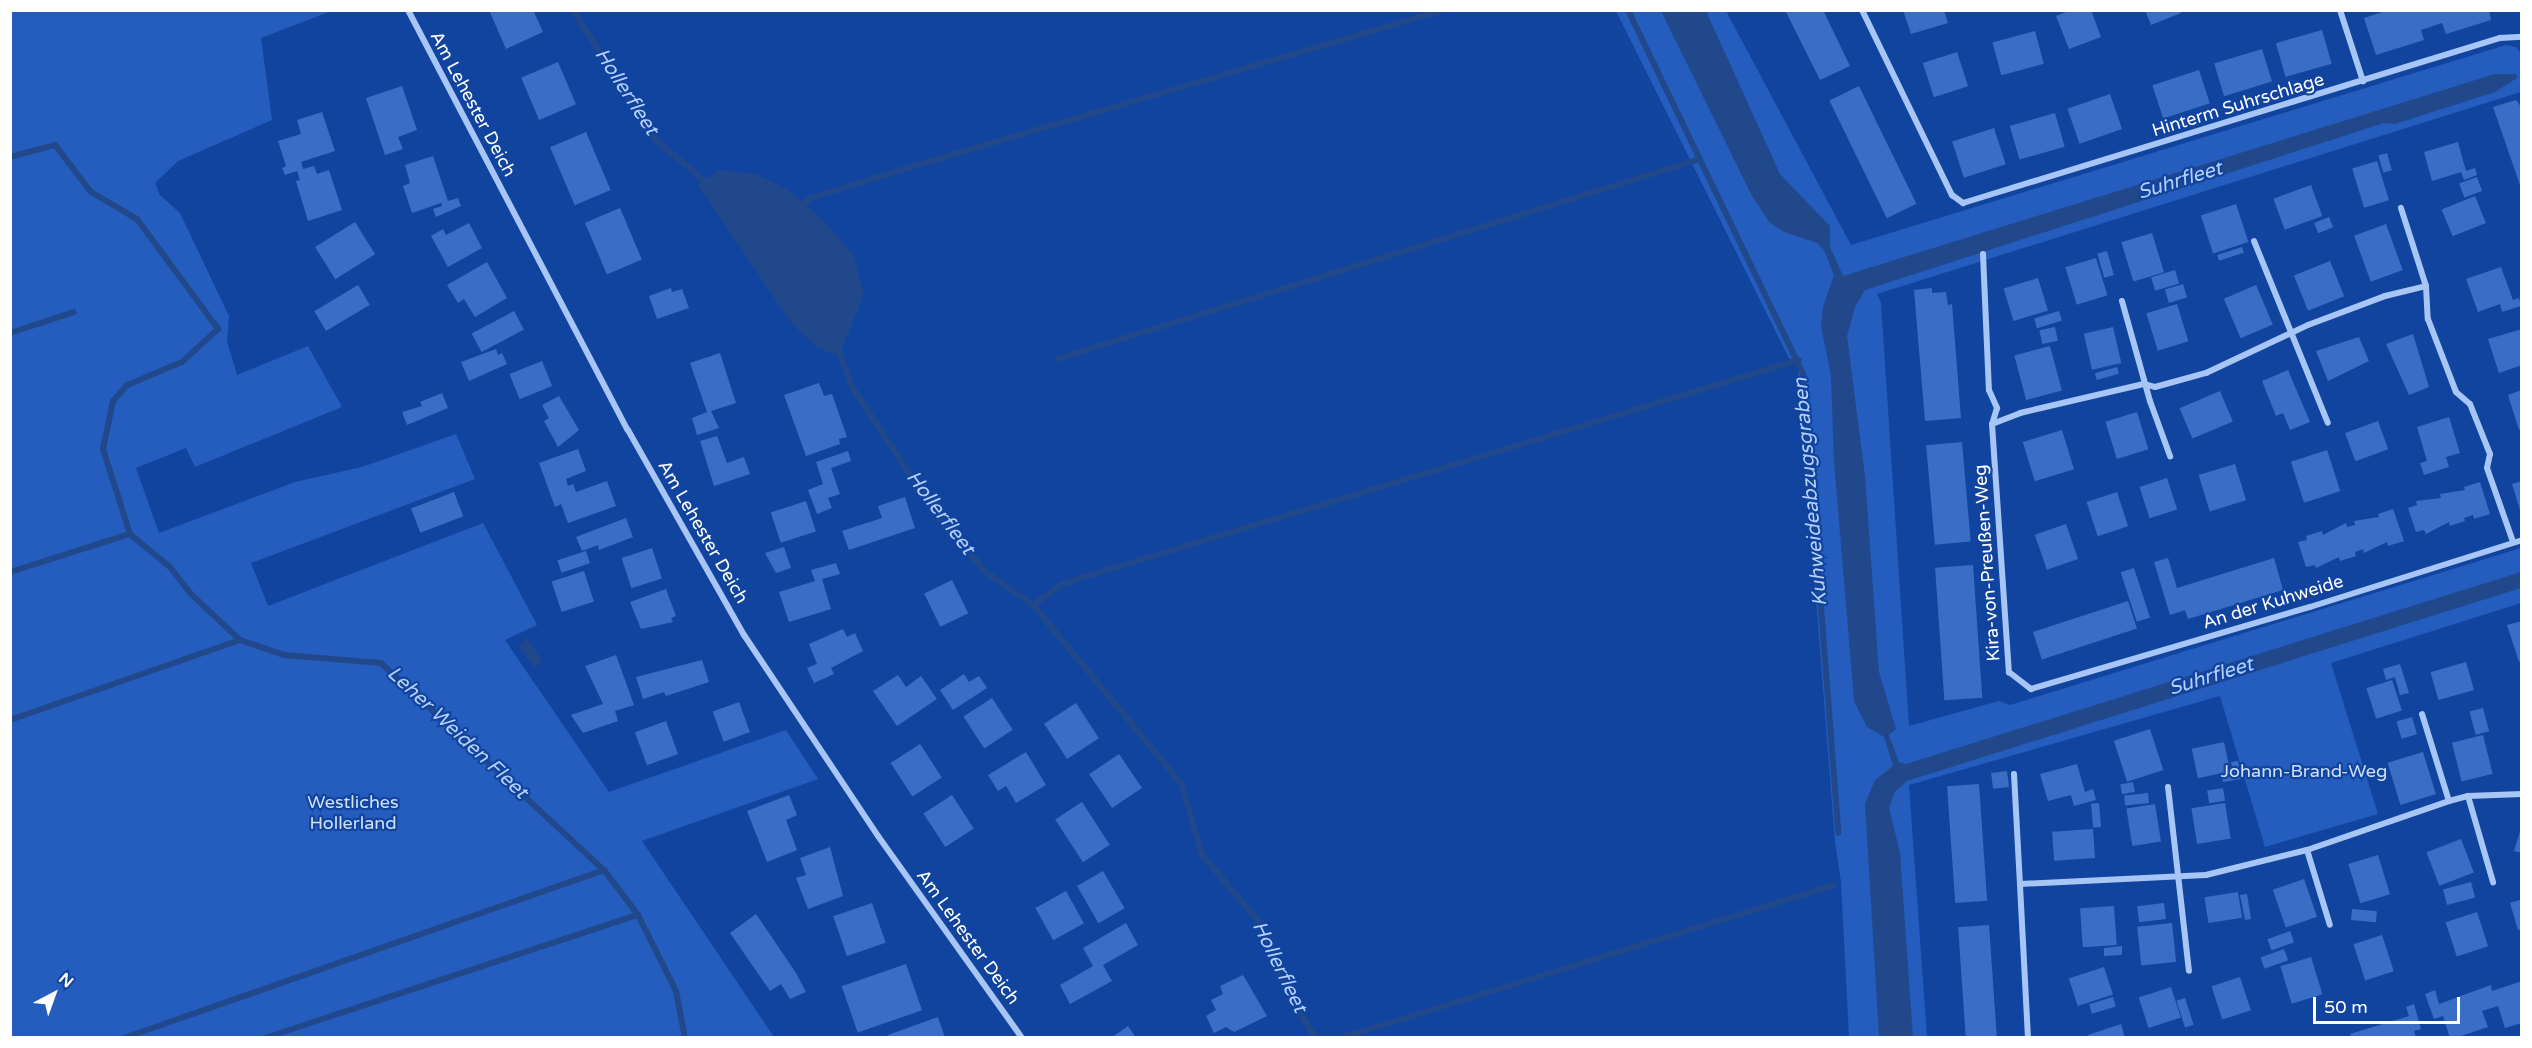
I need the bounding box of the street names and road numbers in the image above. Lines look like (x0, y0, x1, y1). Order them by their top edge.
street label: Am Lehester Deich (426, 28, 520, 180)
street label: Hinterm Suhrschlage (2149, 69, 2327, 141)
street label: Am Lehester Deich (653, 457, 753, 607)
street label: Kira-von-Preußen-Weg (1969, 464, 2005, 662)
street label: An der Kuhweide (2200, 570, 2346, 634)
street label: Am Lehester Deich (912, 865, 1024, 1009)

